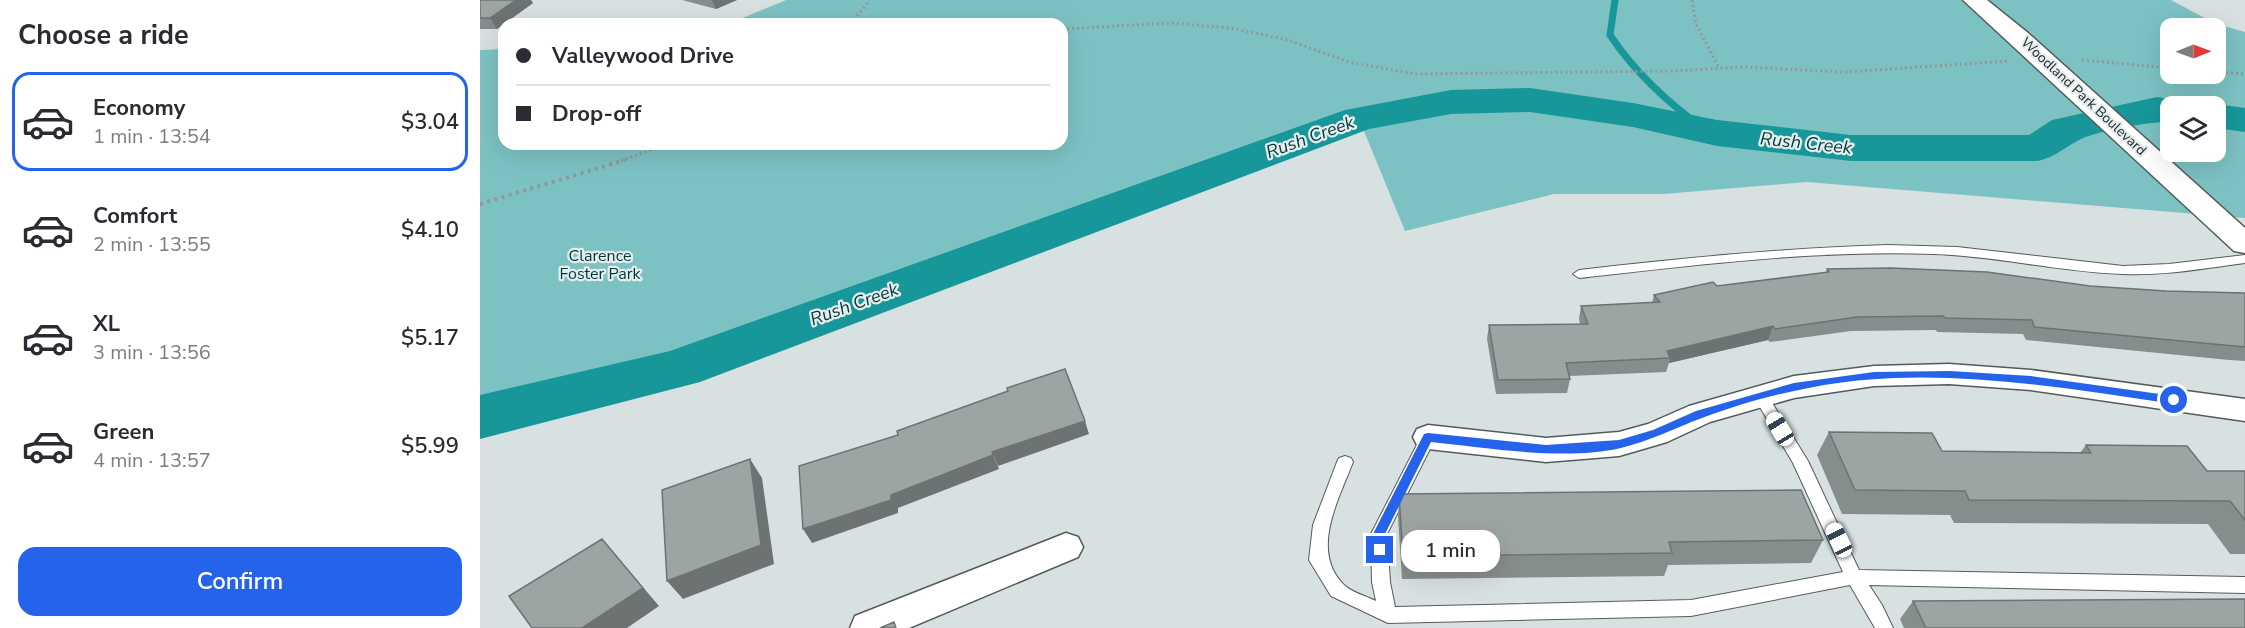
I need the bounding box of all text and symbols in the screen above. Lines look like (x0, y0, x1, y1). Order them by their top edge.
text: Choose a ride (18, 17, 189, 54)
north arrow (2160, 18, 2226, 84)
map controls (2160, 18, 2226, 162)
street label: Woodland Park Boulevard (2017, 33, 2151, 160)
text: Valleywood Drive (552, 41, 734, 71)
text: Economy (93, 93, 185, 123)
icon: car (21, 95, 75, 149)
button: layers (2160, 96, 2226, 162)
text: Drop-off (552, 99, 641, 129)
text: $3.04 (401, 107, 459, 137)
water label: Rush Creek (1263, 110, 1358, 164)
text: 1 min · 13:54 (93, 123, 211, 150)
water label: Rush Creek (1759, 126, 1854, 160)
text: Comfort (93, 201, 177, 231)
icon: car (21, 203, 75, 257)
text: $4.10 (401, 215, 459, 245)
text: 2 min · 13:55 (93, 231, 211, 258)
park label: Clarence Foster Park (560, 245, 641, 285)
water label: Rush Creek (807, 277, 902, 331)
text: XL (93, 309, 120, 339)
icon: car (21, 311, 75, 365)
text: $5.17 (401, 323, 459, 353)
text: 3 min · 13:56 (93, 339, 211, 366)
route start (2160, 386, 2187, 413)
car (1763, 409, 1797, 449)
text: Green (93, 417, 154, 447)
icon: car (21, 419, 75, 473)
text: $5.99 (401, 431, 459, 461)
text: 4 min · 13:57 (93, 447, 211, 474)
car (1823, 520, 1855, 560)
callout: 1 min (1401, 529, 1500, 571)
route end (1366, 536, 1393, 563)
text: 1 min (1425, 537, 1476, 564)
button: Confirm (18, 547, 462, 616)

